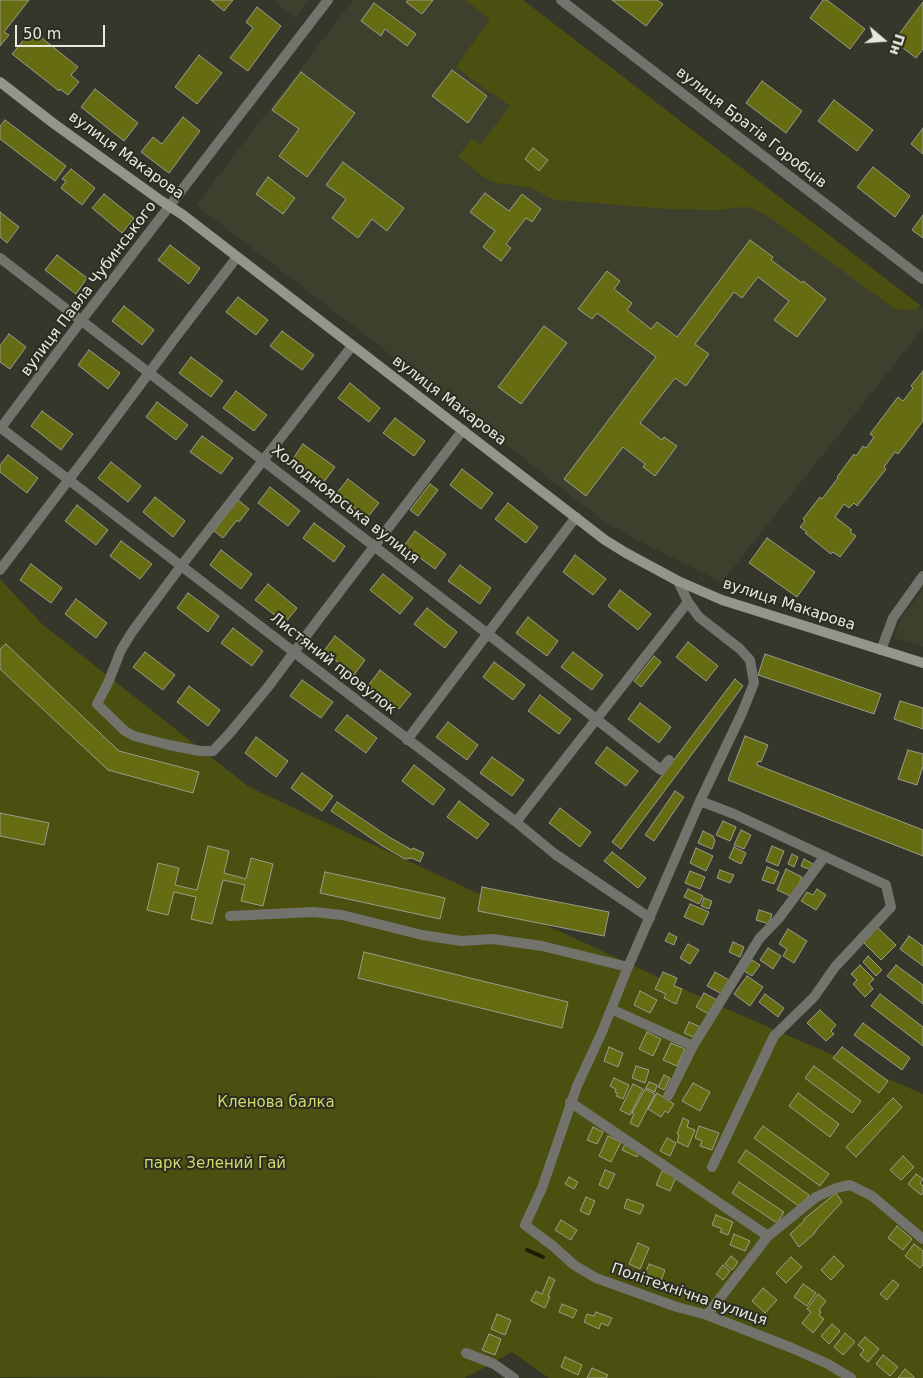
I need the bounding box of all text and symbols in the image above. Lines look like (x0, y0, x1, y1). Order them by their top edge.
scale bar (18, 15, 108, 47)
north arrow (858, 15, 908, 65)
text: 50 m (23, 25, 61, 43)
text: Пн (886, 32, 908, 57)
street label: вулиця Братів Горобців (672, 64, 830, 192)
street label: вулиця Макарова (65, 108, 187, 204)
street label: вулиця Павла Чубинського (17, 198, 161, 380)
street label: вулиця Макарова (388, 352, 510, 450)
street label: Холодноярська вулиця (268, 442, 422, 568)
street label: вулиця Макарова (721, 575, 857, 635)
street label: Листяний провулок (266, 609, 400, 719)
park label: Кленова балка (217, 1094, 335, 1112)
park label: парк Зелений Гай (144, 1155, 286, 1173)
street label: Політехнічна вулиця (609, 1260, 769, 1330)

